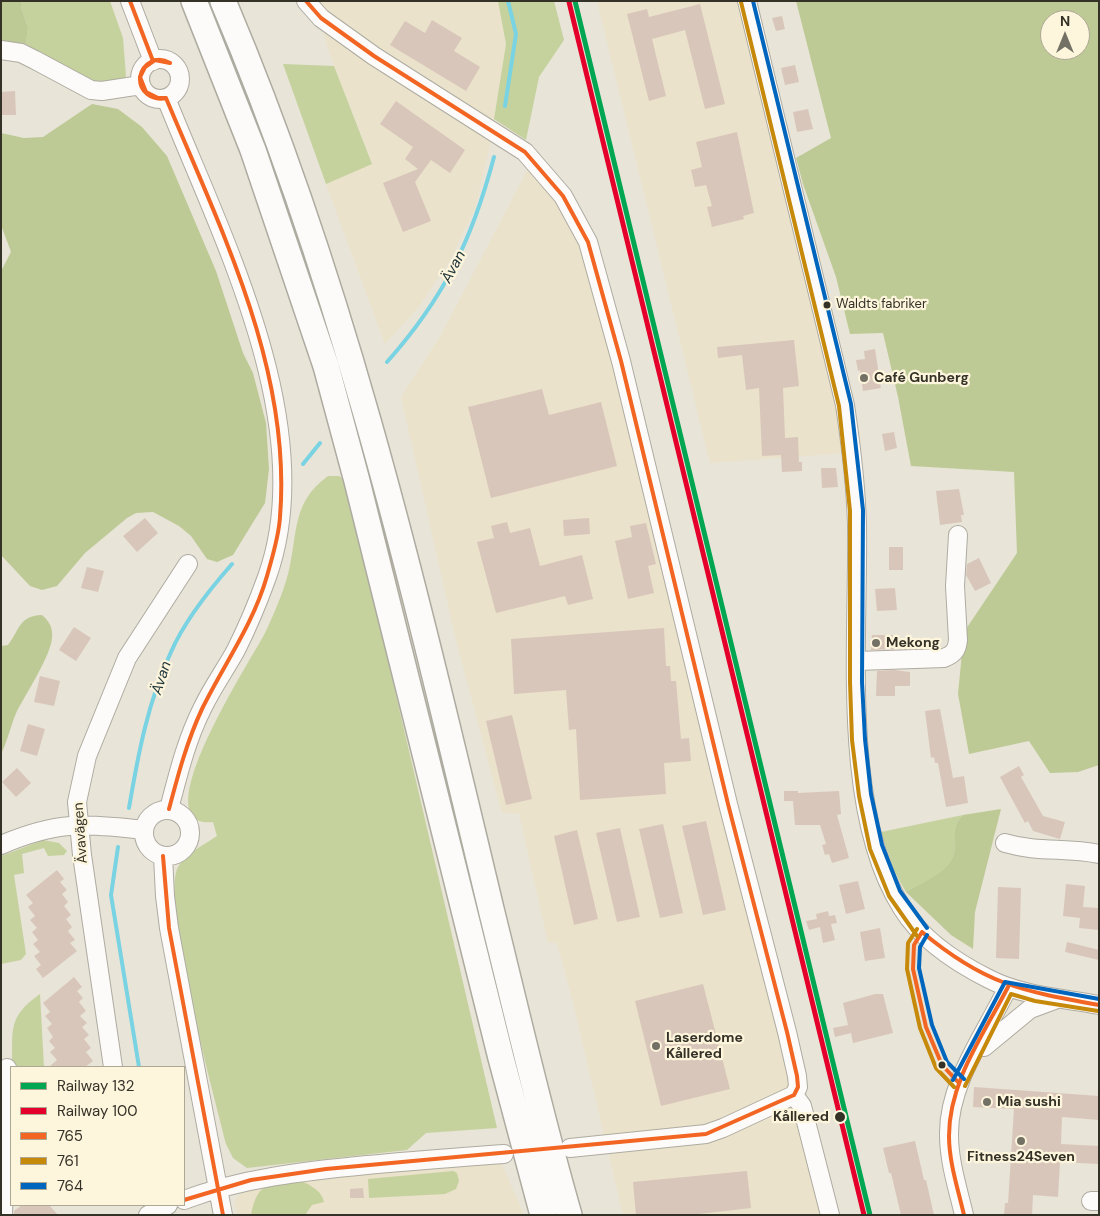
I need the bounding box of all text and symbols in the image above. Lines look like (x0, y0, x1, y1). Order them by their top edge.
north arrow (1040, 10, 1090, 60)
text: N (1060, 12, 1070, 30)
water label: Ävan (438, 248, 470, 286)
place label: Waldts fabriker (836, 297, 927, 313)
marker: Waldts fabriker (822, 300, 832, 310)
place label: Café Gunberg (874, 370, 969, 386)
marker: Café Gunberg (858, 372, 870, 384)
place label: Mekong (886, 635, 940, 651)
marker: Mekong (870, 637, 882, 649)
water label: Ävan (148, 659, 176, 697)
street label: Ävavägen (70, 802, 92, 864)
place label: Laserdome Kållered (666, 1030, 743, 1062)
marker: Laserdome Kållered (650, 1040, 662, 1052)
unlabelled marker (937, 1060, 947, 1070)
legend (10, 1066, 185, 1206)
text: Railway 132 (57, 1076, 134, 1096)
place label: Mia sushi (997, 1094, 1061, 1110)
marker: Mia sushi (981, 1096, 993, 1108)
text: Railway 100 (57, 1101, 137, 1121)
place label: Kållered (773, 1109, 829, 1125)
marker: Kållered (833, 1110, 847, 1124)
text: 765 (57, 1126, 83, 1146)
marker: Fitness24Seven (1015, 1135, 1027, 1147)
place label: Fitness24Seven (967, 1149, 1075, 1165)
text: 761 (57, 1151, 79, 1171)
text: 764 (57, 1176, 83, 1196)

